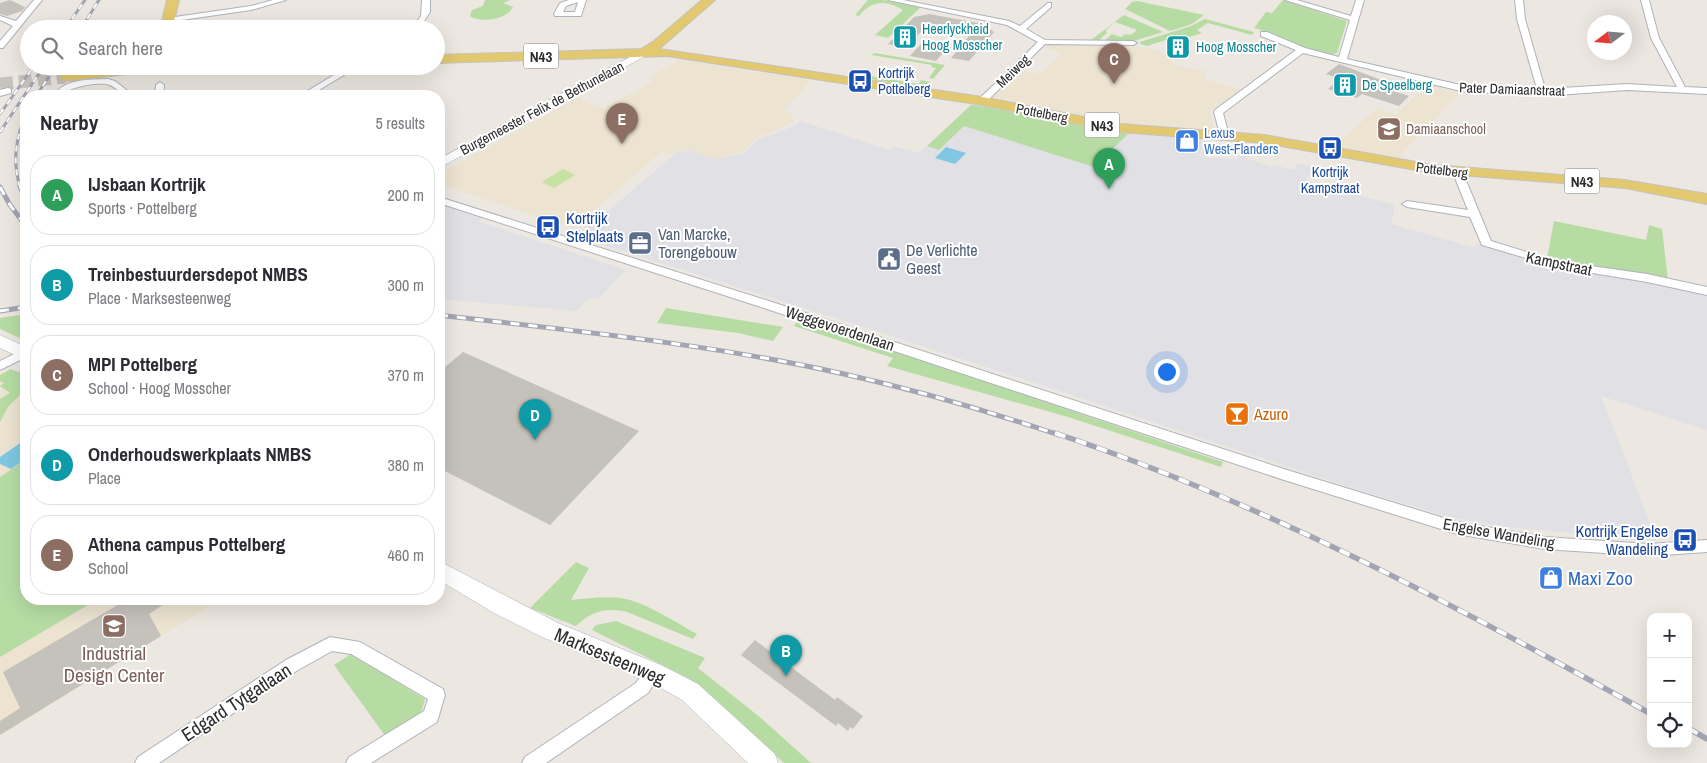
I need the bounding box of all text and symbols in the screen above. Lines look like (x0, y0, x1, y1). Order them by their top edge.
north arrow (1587, 15, 1632, 60)
search box (20, 20, 445, 75)
place label: Heerlyckheid Hoog Mosscher (922, 20, 1003, 54)
building icon: Heerlyckheid Hoog Mosscher (892, 24, 918, 50)
icon: search (38, 34, 66, 62)
building icon: Hoog Mosscher (1165, 34, 1191, 60)
text: Search here (78, 35, 163, 61)
place label: Hoog Mosscher (1196, 38, 1277, 56)
pin: C (1098, 43, 1130, 84)
road number: N43 (524, 44, 558, 68)
street label: Meiweg (992, 50, 1034, 91)
street label: Burgemeester Felix de Bethunelaan (457, 57, 627, 159)
place label: Kortrijk Pottelberg (878, 64, 931, 98)
bus stop icon: Kortrijk Pottelberg (847, 68, 873, 94)
building icon: De Speelberg (1332, 72, 1358, 98)
place label: De Speelberg (1362, 76, 1433, 94)
street label: Pater Damiaanstraat (1459, 78, 1565, 100)
street label: Pottelberg (1015, 99, 1070, 127)
pin: E (606, 103, 638, 144)
text: Nearby (40, 108, 98, 137)
text: 5 results (375, 112, 425, 134)
road number: N43 (1084, 112, 1120, 138)
school or university icon: Damiaanschool (1376, 116, 1402, 142)
place label: Damiaanschool (1406, 120, 1486, 138)
place label: Lexus West-Flanders (1204, 124, 1279, 158)
shop icon: Lexus West-Flanders (1174, 128, 1200, 154)
bus stop icon: Kortrijk Kampstraat (1317, 135, 1343, 161)
pin: A (1093, 148, 1125, 189)
street label: Pottelberg (1415, 158, 1470, 182)
place label: Kortrijk Kampstraat (1301, 163, 1359, 197)
road number: N43 (1564, 168, 1600, 194)
text: IJsbaan Kortrijk (88, 171, 206, 197)
text: A (52, 184, 62, 206)
text: 200 m (388, 184, 424, 206)
text: Sports · Pottelberg (88, 197, 197, 219)
place label: Kortrijk Stelplaats (566, 207, 624, 247)
bus stop icon: Kortrijk Stelplaats (535, 214, 561, 240)
place label: Van Marcke, Torengebouw (658, 223, 737, 263)
office icon: Van Marcke, Torengebouw (627, 230, 653, 256)
place label: De Verlichte Geest (906, 239, 977, 279)
street label: Kampstraat (1524, 245, 1594, 281)
public building icon: De Verlichte Geest (876, 246, 902, 272)
text: Treinbestuurdersdepot NMBS (88, 261, 308, 287)
text: B (52, 274, 62, 296)
text: 300 m (388, 274, 424, 296)
text: Place · Marksesteenweg (88, 287, 231, 309)
street label: Weggevoerdenlaan (783, 300, 897, 356)
text: MPI Pottelberg (88, 351, 197, 377)
your location (1154, 359, 1180, 385)
text: C (52, 364, 62, 386)
text: 370 m (388, 364, 424, 386)
text: School · Hoog Mosscher (88, 377, 231, 399)
pin: D (519, 399, 551, 440)
bar icon: Azuro (1224, 401, 1250, 427)
place label: Azuro (1253, 403, 1288, 425)
text: Onderhoudswerkplaats NMBS (88, 441, 311, 467)
text: D (52, 454, 62, 476)
text: 380 m (388, 454, 424, 476)
text: Place (88, 467, 121, 489)
street label: Engelse Wandeling (1441, 512, 1557, 554)
place label: Kortrijk Engelse Wandeling (1575, 520, 1669, 560)
bus stop icon: Kortrijk Engelse Wandeling (1672, 527, 1698, 553)
text: Athena campus Pottelberg (88, 531, 285, 557)
text: E (53, 544, 61, 566)
text: 460 m (388, 544, 424, 566)
text: School (88, 557, 128, 579)
shop icon: Maxi Zoo (1538, 565, 1564, 591)
place label: Maxi Zoo (1568, 565, 1633, 591)
school or university icon: Industrial Design Center (101, 613, 127, 639)
map controls (1647, 613, 1692, 748)
button: + (1647, 613, 1692, 658)
street label: Marksesteenweg (551, 621, 670, 691)
pin: B (770, 635, 802, 676)
place label: Industrial Design Center (64, 640, 165, 688)
street label: Edgard Tytgatlaan (176, 657, 296, 747)
button: − (1647, 658, 1692, 703)
button: locate (1647, 703, 1692, 748)

